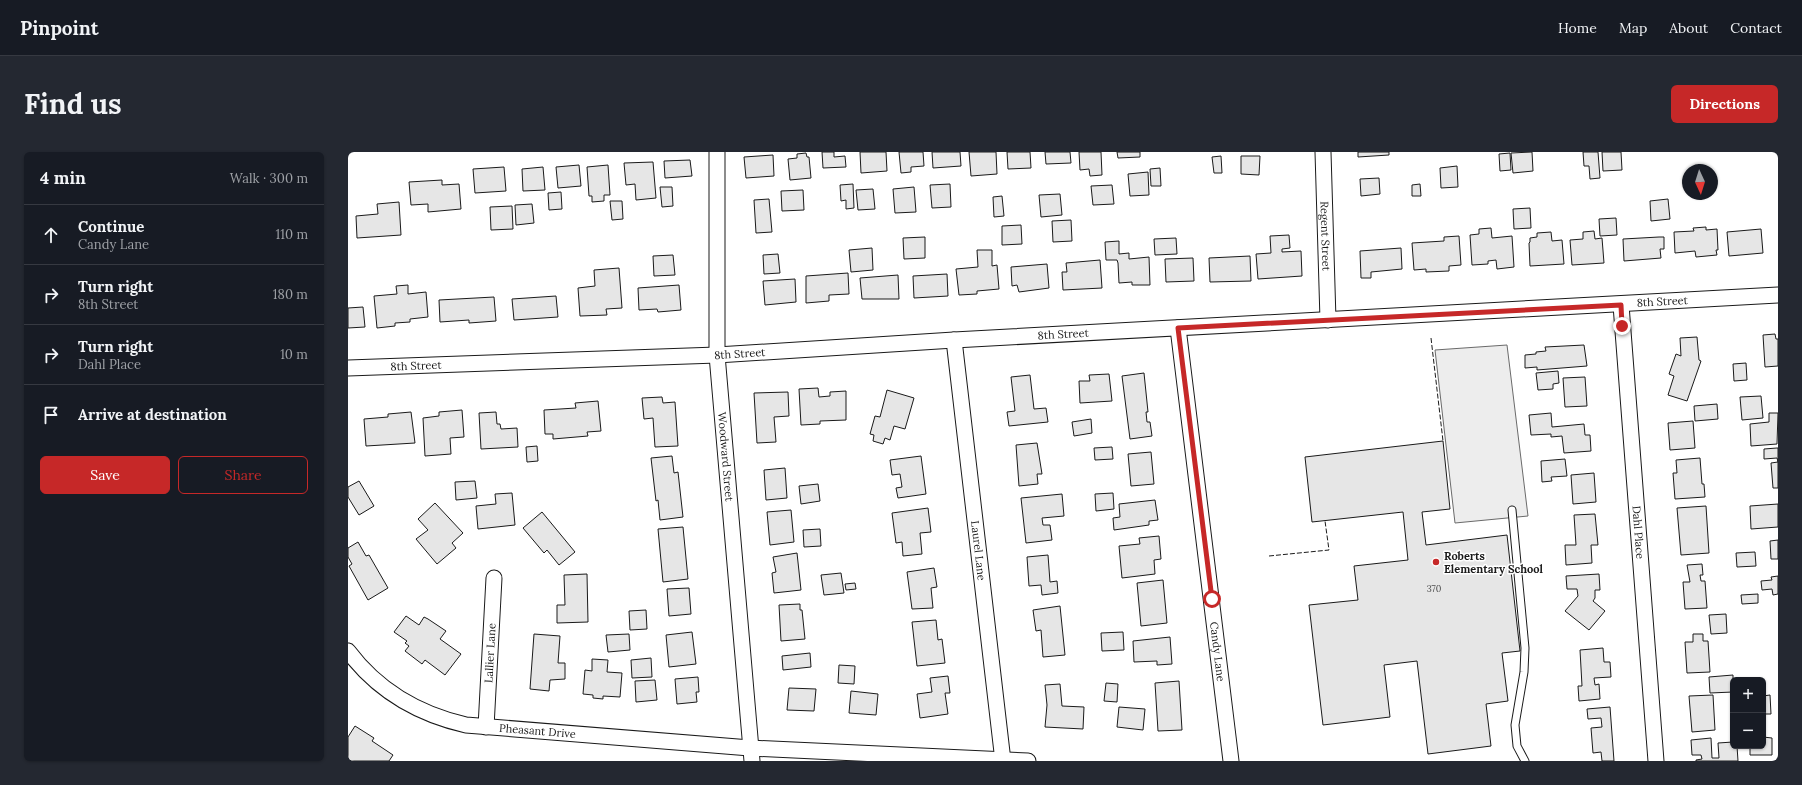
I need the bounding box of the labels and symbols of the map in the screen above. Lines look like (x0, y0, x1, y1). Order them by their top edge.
north arrow (1682, 164, 1718, 200)
street label: Regent Street (1317, 201, 1334, 272)
street label: 8th Street (1636, 293, 1689, 310)
route end (1613, 317, 1631, 335)
street label: 8th Street (1037, 326, 1090, 342)
street label: 8th Street (714, 345, 766, 362)
street label: 8th Street (390, 358, 443, 374)
street label: Woodward Street (715, 411, 737, 503)
street label: Dahl Place (1629, 505, 1647, 560)
street label: Laurel Lane (968, 520, 989, 581)
place label: Roberts Elementary School (1444, 549, 1543, 576)
marker: Roberts Elementary School (1431, 557, 1441, 567)
house number: 370 (1427, 583, 1442, 594)
route start (1203, 590, 1221, 608)
street label: Candy Lane (1207, 621, 1228, 682)
street label: Lallier Lane (481, 623, 499, 683)
street label: Pheasant Drive (499, 721, 576, 741)

